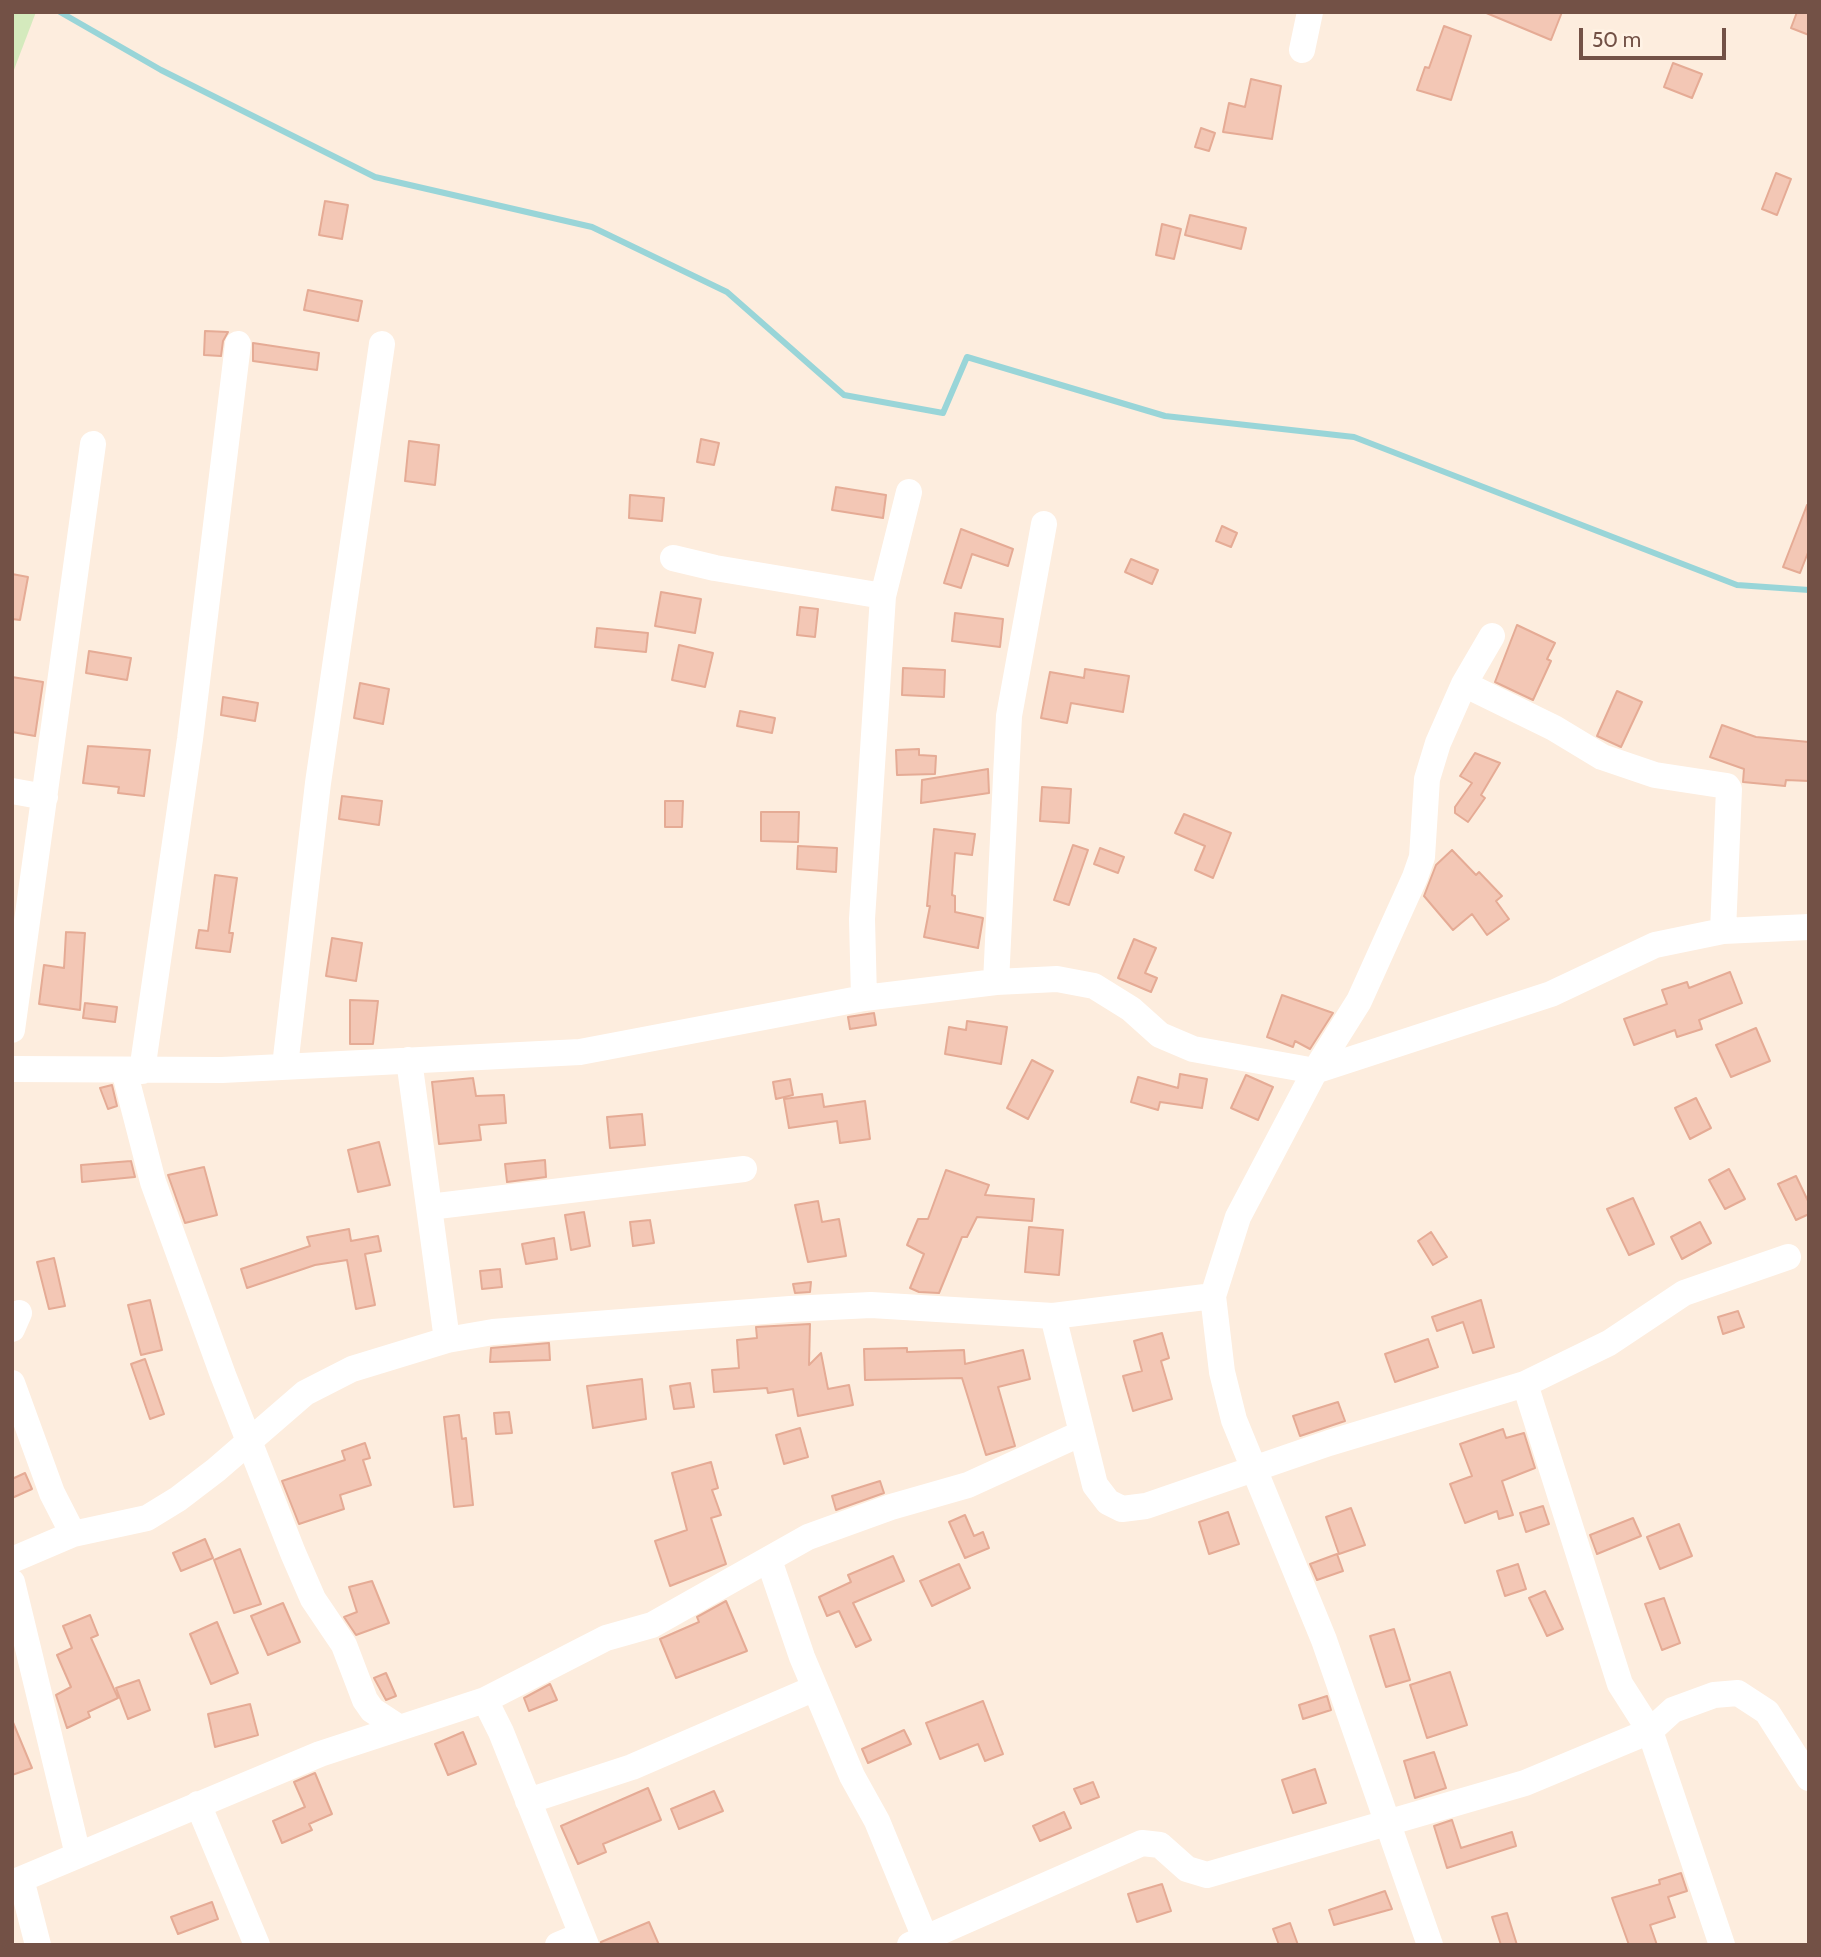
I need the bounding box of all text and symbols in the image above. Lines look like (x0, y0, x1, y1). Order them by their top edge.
scale bar (1583, 14, 1730, 58)
text: 50 m (1592, 27, 1641, 52)

